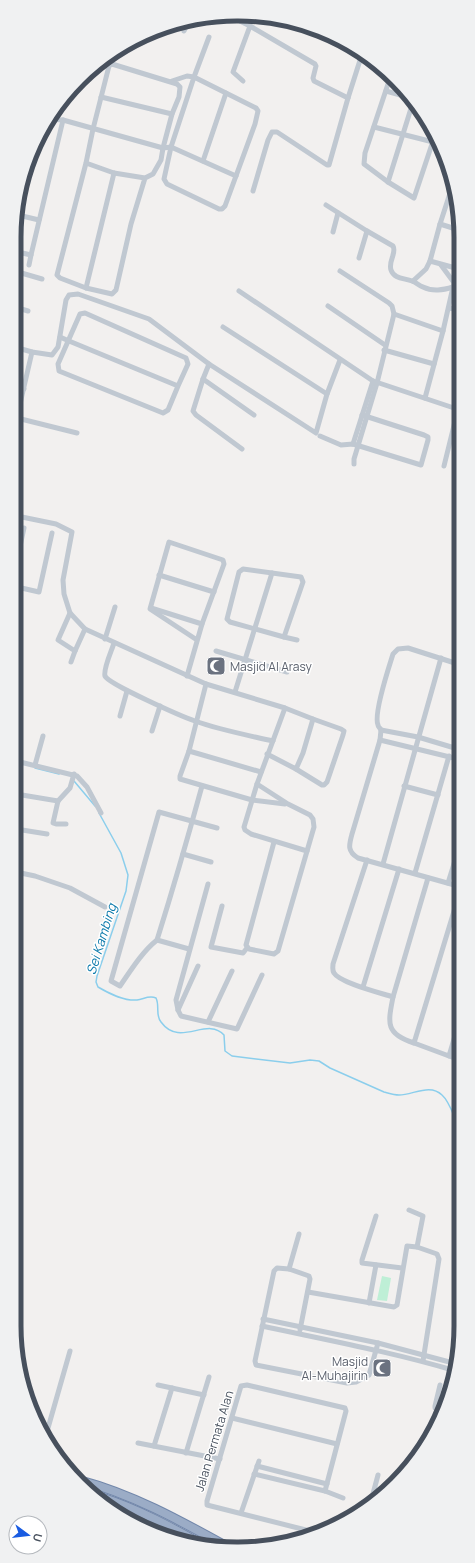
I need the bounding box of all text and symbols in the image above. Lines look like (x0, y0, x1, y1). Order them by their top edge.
mosque icon: Masjid Al Arasy (205, 655, 227, 677)
place label: Masjid Al Arasy (230, 658, 313, 675)
water label: Sei Kambing (82, 900, 121, 977)
place label: Masjid Al-Muhajirin (301, 1353, 368, 1384)
mosque icon: Masjid Al-Muhajirin (371, 1357, 393, 1379)
street label: Jalan Permata Alan (191, 1388, 237, 1494)
north arrow (8, 1515, 48, 1555)
text: U (30, 1532, 46, 1544)

